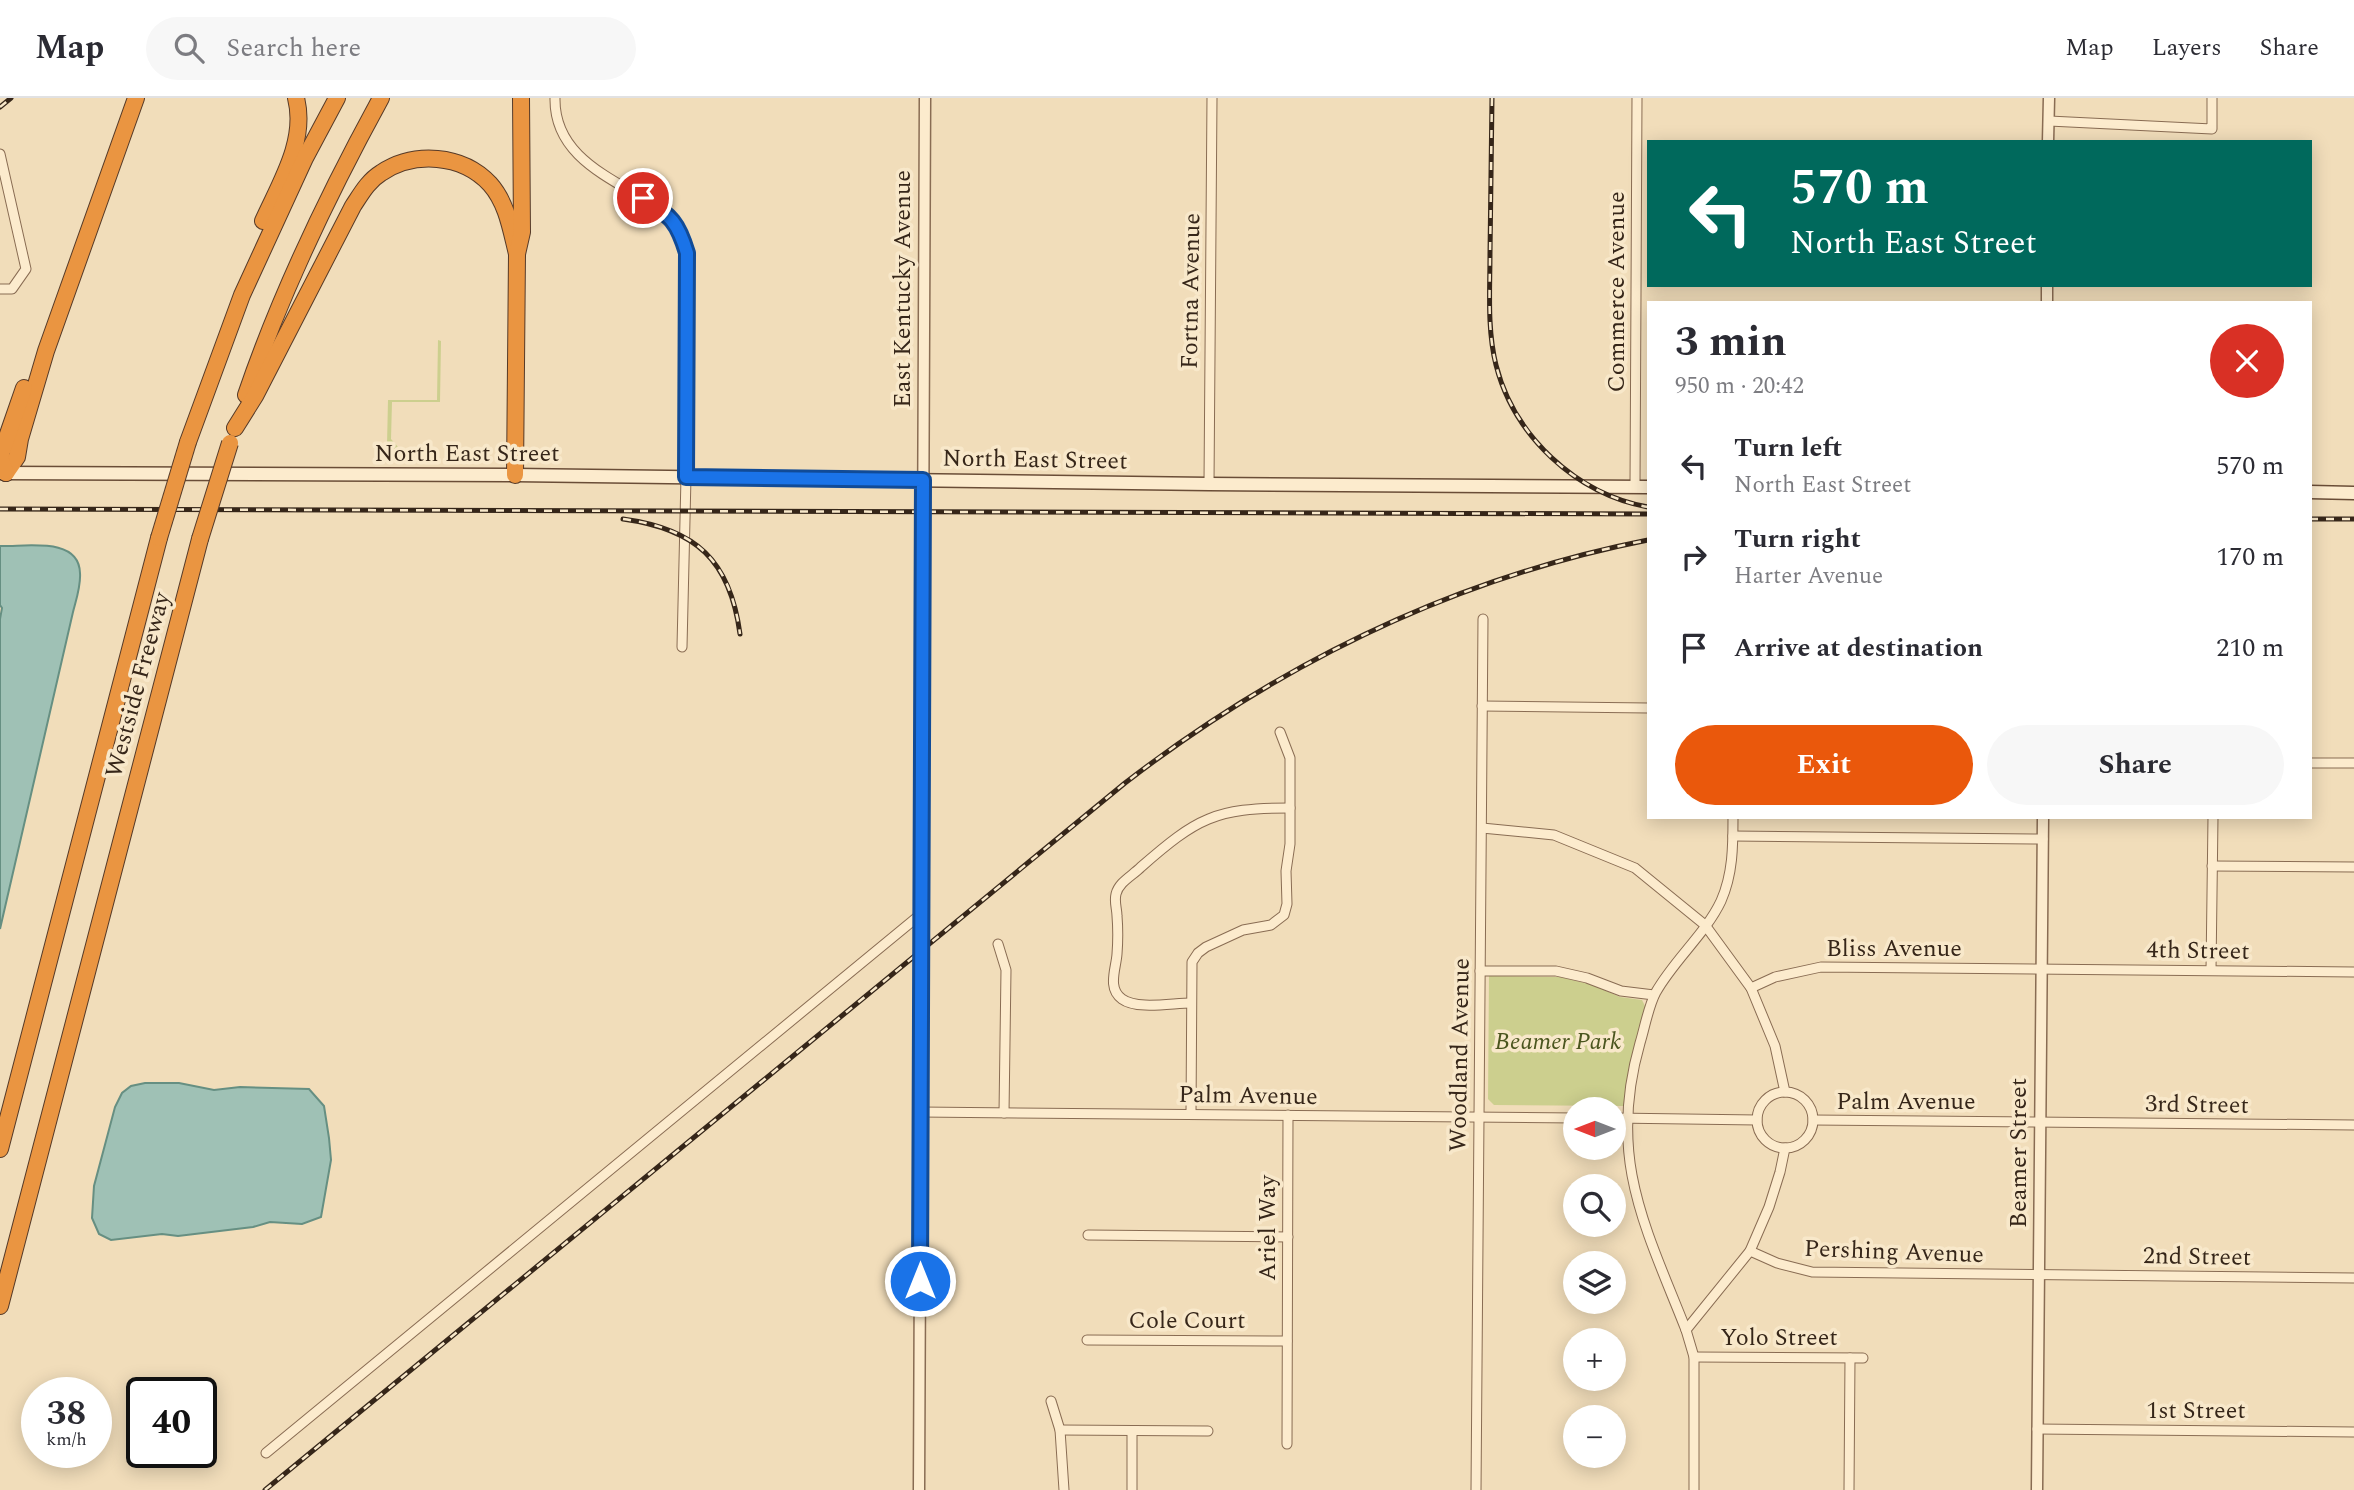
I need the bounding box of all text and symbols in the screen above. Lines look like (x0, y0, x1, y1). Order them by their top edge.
search box (146, 17, 636, 80)
text: Map (35, 23, 104, 73)
text: Search here (226, 28, 361, 68)
icon: search (170, 29, 208, 67)
text: Map (2065, 30, 2114, 66)
text: Layers (2152, 30, 2222, 66)
text: Share (2260, 30, 2319, 66)
text: 570 m (1790, 151, 1929, 226)
pin (613, 168, 673, 228)
icon: left (1675, 168, 1766, 259)
street label: East Kentucky Avenue (885, 170, 921, 408)
icon: arrive (624, 179, 662, 217)
street label: Commerce Avenue (1599, 191, 1635, 393)
street label: Fortna Avenue (1172, 213, 1210, 369)
text: North East Street (1790, 219, 2037, 268)
text: 3 min (1675, 311, 1787, 374)
button: close (2210, 324, 2284, 398)
text: 950 m · 20:42 (1675, 369, 1804, 404)
text: Turn left (1734, 428, 1842, 468)
street label: North East Street (374, 436, 560, 472)
street label: North East Street (942, 440, 1128, 480)
text: 570 m (2216, 446, 2284, 486)
icon: left (1675, 447, 1713, 485)
text: North East Street (1734, 468, 1911, 503)
text: Turn right (1734, 519, 1861, 559)
text: 170 m (2216, 537, 2284, 577)
icon: right (1675, 538, 1713, 576)
text: Harter Avenue (1734, 559, 1883, 594)
street label: Westside Freeway (96, 587, 180, 782)
text: Arrive at destination (1734, 628, 1983, 668)
text: 210 m (2216, 628, 2284, 668)
icon: arrive (1675, 629, 1713, 667)
button: Exit (1675, 725, 1973, 805)
button: Share (1987, 725, 2284, 805)
street label: Bliss Avenue (1826, 931, 1962, 967)
street label: 4th Street (2146, 932, 2250, 970)
street label: Woodland Avenue (1440, 958, 1480, 1152)
park label: Beamer Park (1495, 1024, 1621, 1060)
street label: Palm Avenue (1178, 1077, 1318, 1115)
street label: Beamer Street (2001, 1078, 2037, 1228)
street label: Palm Avenue (1836, 1084, 1976, 1120)
street label: 3rd Street (2145, 1086, 2249, 1124)
north arrow (1563, 1097, 1626, 1160)
map controls (1563, 1097, 1626, 1468)
street label: Ariel Way (1250, 1174, 1286, 1281)
button: search (1563, 1174, 1626, 1237)
street label: Pershing Avenue (1803, 1231, 1985, 1273)
street label: 2nd Street (2143, 1238, 2251, 1276)
position arrow (883, 1244, 957, 1318)
button: layers (1563, 1251, 1626, 1314)
street label: Cole Court (1129, 1303, 1245, 1339)
street label: Yolo Street (1720, 1320, 1838, 1356)
button: + (1563, 1328, 1626, 1391)
speed limit sign: 40 (126, 1377, 217, 1468)
text: 38 (47, 1387, 86, 1440)
street label: 1st Street (2146, 1393, 2246, 1429)
button: − (1563, 1405, 1626, 1468)
text: km/h (46, 1426, 87, 1453)

